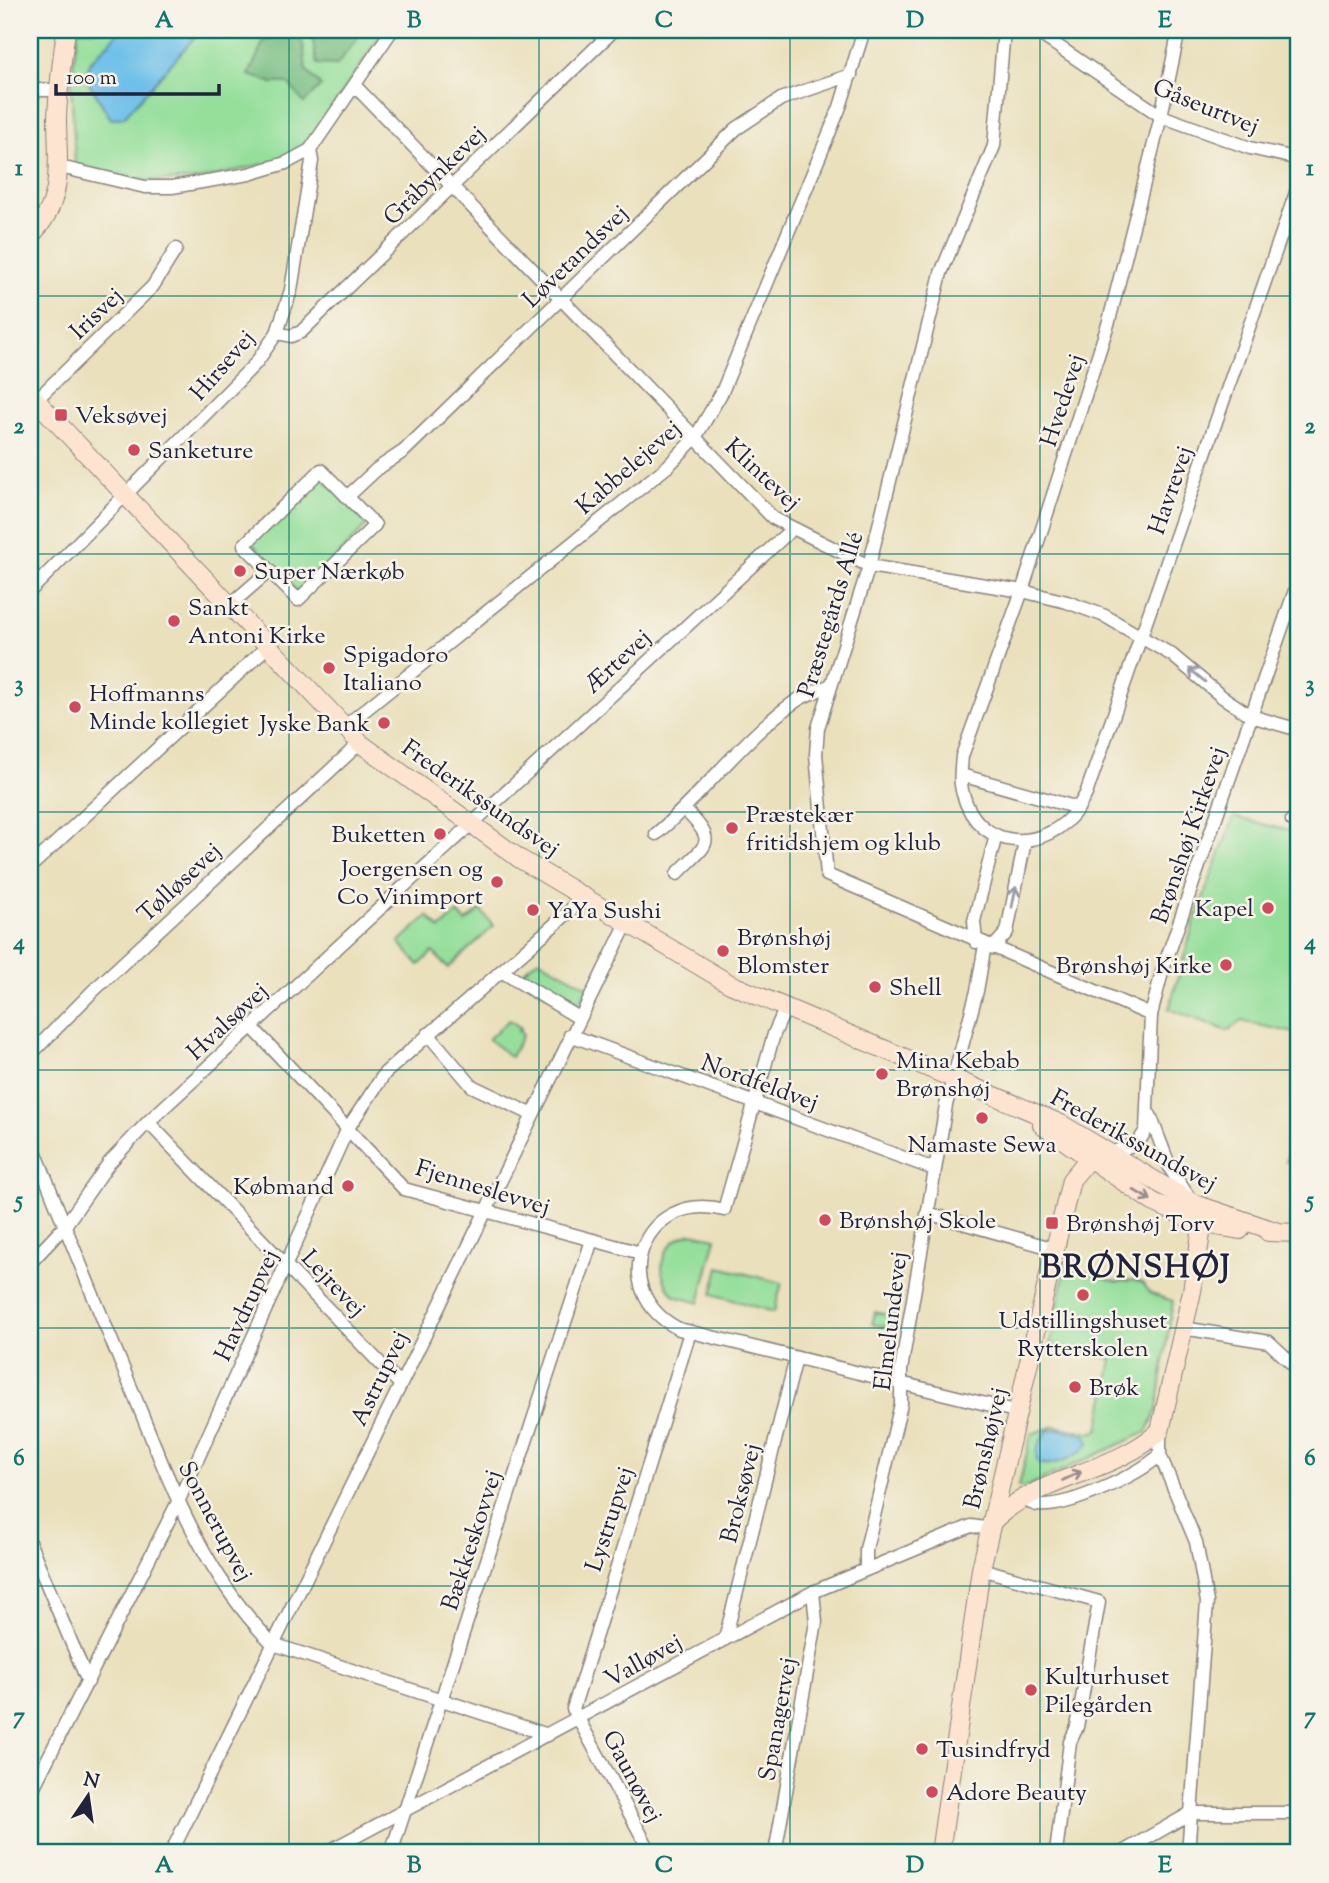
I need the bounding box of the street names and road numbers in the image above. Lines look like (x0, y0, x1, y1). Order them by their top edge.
street label: Gåseurtvej (1147, 71, 1263, 145)
street label: Gråbynkevej (376, 119, 494, 234)
street label: Løvetandsvej (516, 198, 637, 317)
street label: Irisvej (63, 280, 132, 348)
street label: Hirsevej (183, 323, 264, 409)
street label: Hvedevej (1033, 350, 1095, 451)
street label: Kabbelejevej (569, 413, 689, 524)
street label: Klintevej (716, 431, 807, 520)
street label: Havrevej (1141, 442, 1203, 540)
street label: Præstegårds Allé (791, 527, 873, 702)
street label: Ærtevej (577, 622, 660, 703)
street label: Frederikssundsvej (394, 732, 566, 867)
street label: Brønshøj Kirkevej (1144, 742, 1236, 929)
street label: Tølløsevej (131, 836, 230, 931)
street label: Hvalsøvej (180, 976, 277, 1069)
street label: Nordfeldvej (696, 1047, 823, 1121)
street label: Frederikssundsvej (1044, 1082, 1222, 1202)
street label: Fjenneslevvej (411, 1152, 554, 1225)
street label: Lejrevej (292, 1243, 373, 1326)
street label: Havdrupvej (207, 1244, 289, 1367)
street label: Elmelundevej (867, 1250, 917, 1393)
street label: Astrupvej (343, 1326, 418, 1432)
street label: Brønshøjvej (956, 1384, 1017, 1513)
street label: Broksøvej (713, 1440, 771, 1547)
street label: Sonnerupvej (168, 1456, 260, 1588)
street label: Lystrupvej (578, 1463, 644, 1576)
street label: Bækkeskovvej (434, 1466, 512, 1615)
street label: Valløvej (599, 1626, 689, 1697)
street label: Spanagervej (751, 1655, 807, 1784)
street label: Gaunøvej (593, 1725, 670, 1829)

